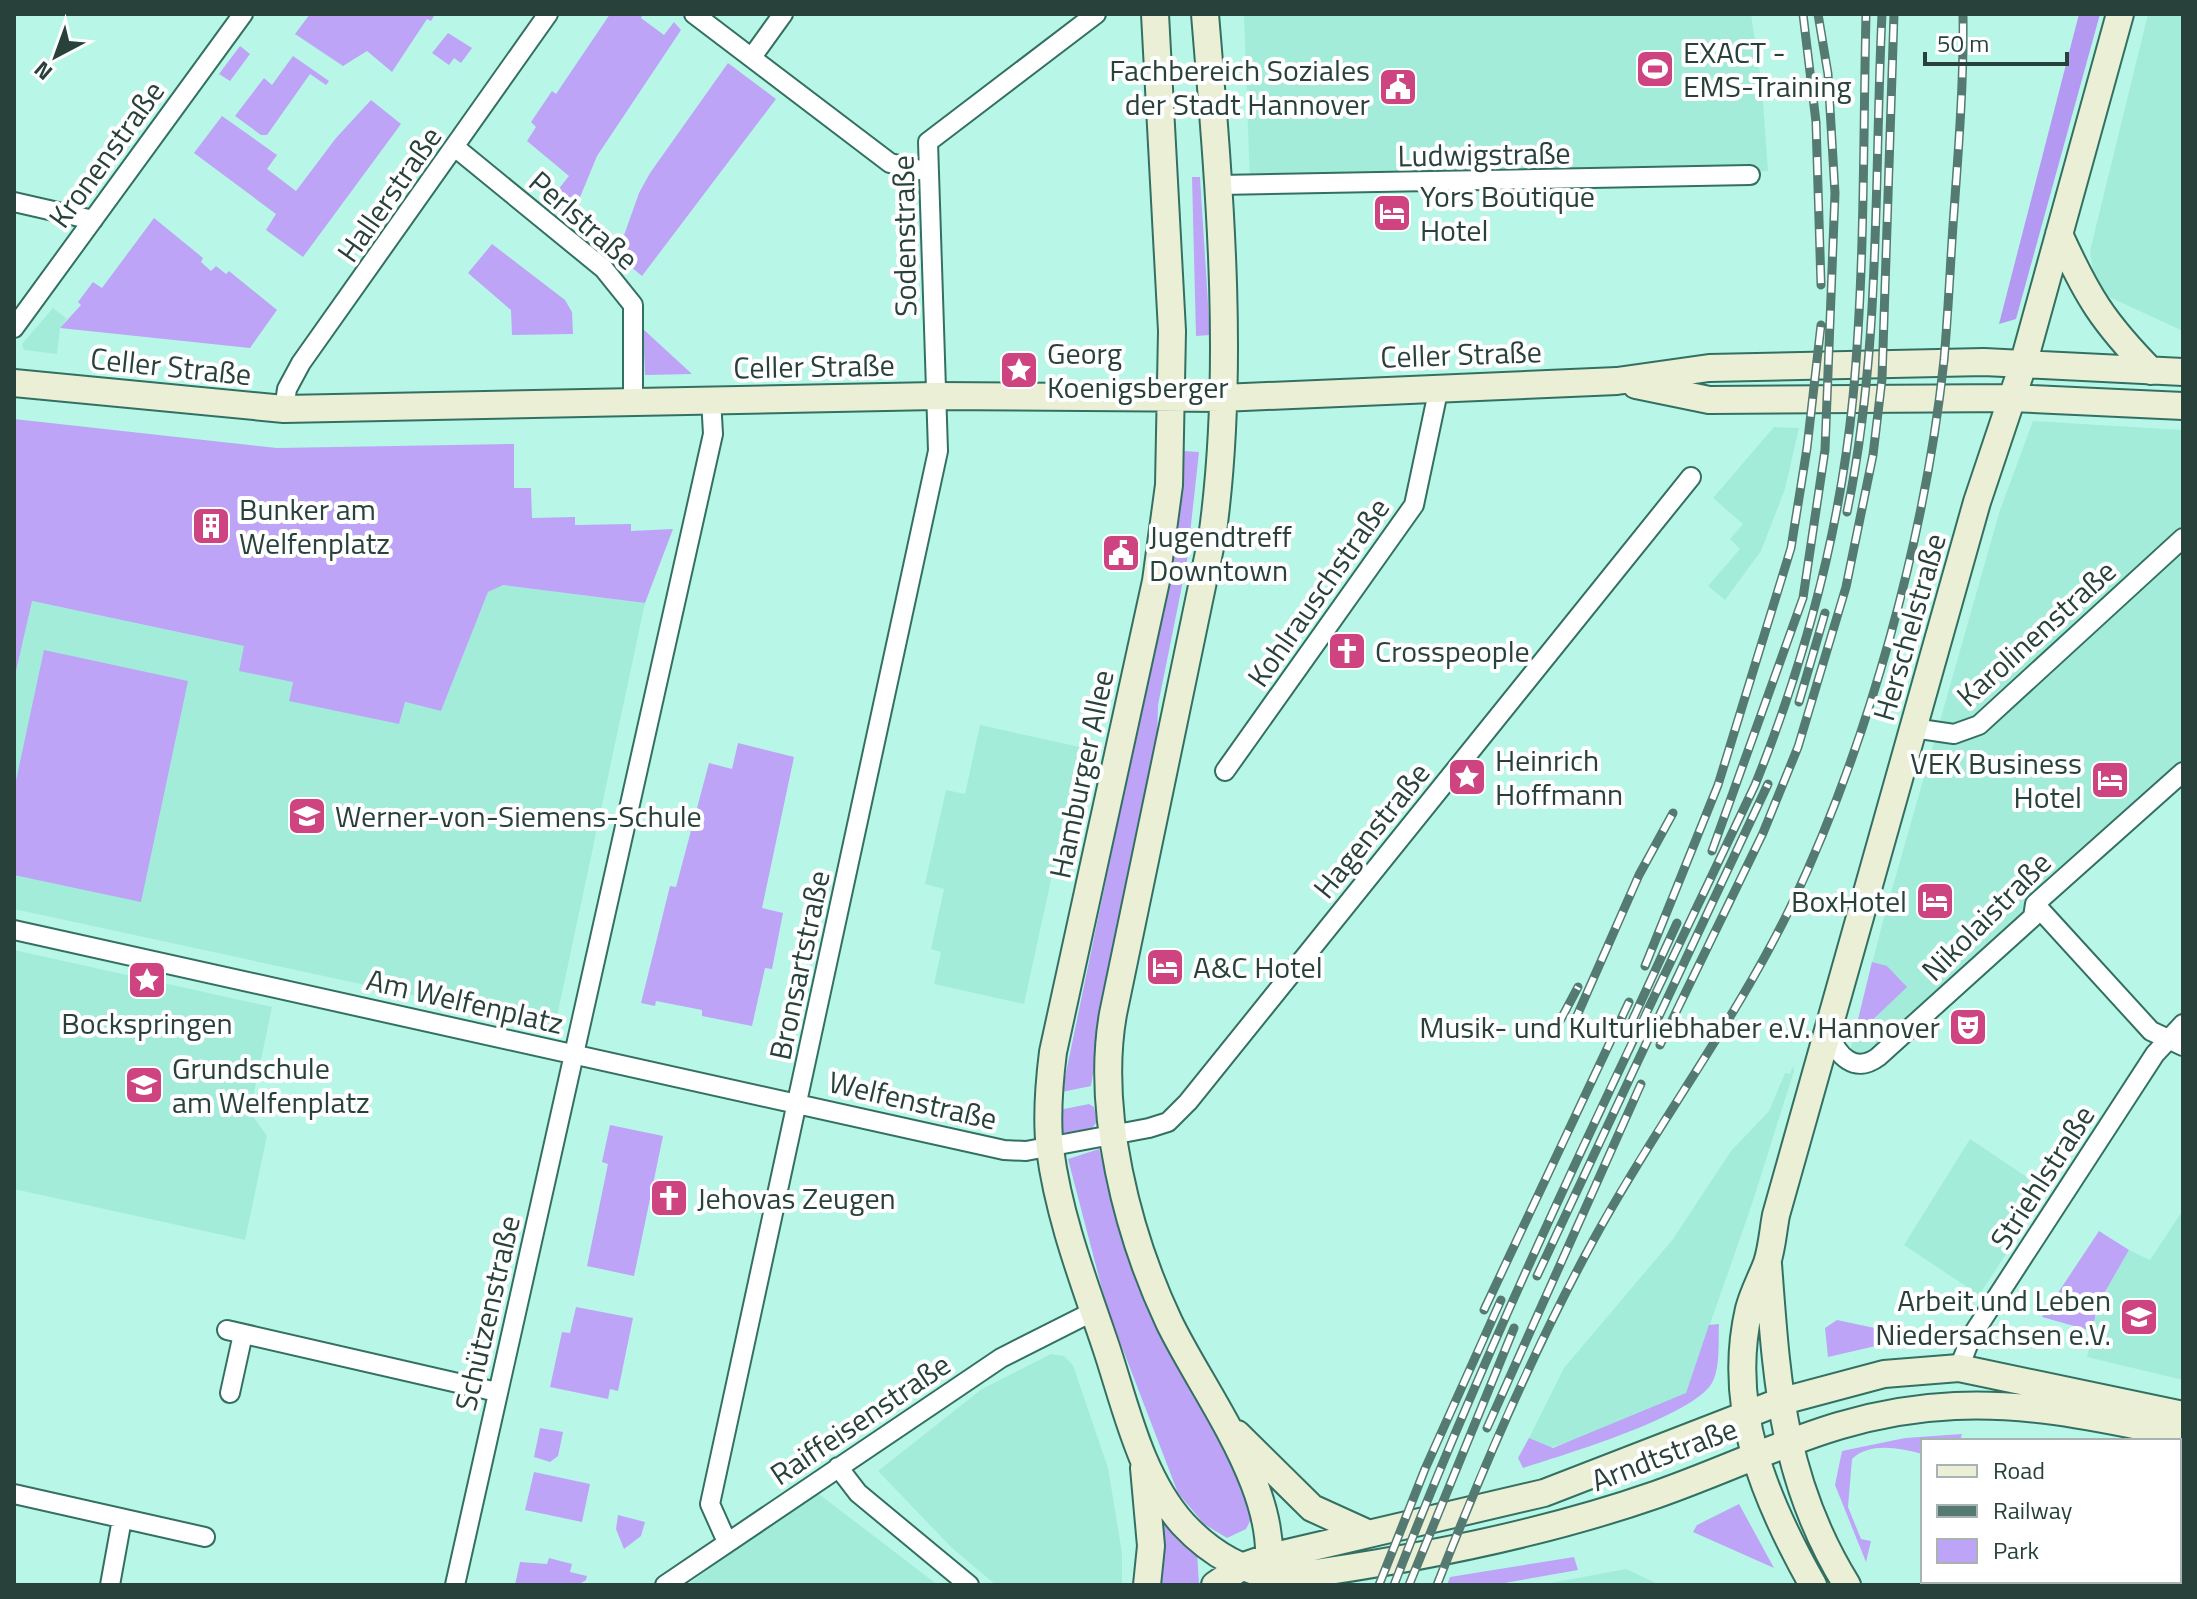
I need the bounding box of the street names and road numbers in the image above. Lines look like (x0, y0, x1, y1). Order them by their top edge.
street label: Kronenstraße (37, 71, 175, 237)
street label: Hallerstraße (325, 117, 453, 271)
street label: Ludwigstraße (1397, 129, 1571, 179)
street label: Sodenstraße (880, 155, 928, 317)
street label: Perlstraße (519, 159, 649, 281)
street label: Celler Straße (1380, 328, 1542, 380)
street label: Celler Straße (88, 335, 254, 397)
street label: Celler Straße (733, 342, 895, 390)
street label: Kohlrauschstraße (1235, 488, 1401, 696)
street label: Herschelstraße (1860, 528, 1958, 726)
street label: Karolinenstraße (1946, 549, 2126, 717)
street label: Hamburger Allee (1036, 666, 1126, 882)
street label: Hagenstraße (1301, 752, 1441, 908)
street label: Nikolaistraße (1911, 841, 2061, 991)
street label: Bronsartstraße (756, 866, 842, 1064)
street label: Am Welfenplatz (362, 956, 568, 1046)
street label: Welfenstraße (824, 1058, 1002, 1142)
street label: Striehlstraße (1978, 1096, 2106, 1258)
street label: Schützenstraße (442, 1211, 532, 1415)
street label: Raiffeisenstraße (761, 1342, 959, 1496)
street label: Arndtstraße (1584, 1405, 1744, 1503)

